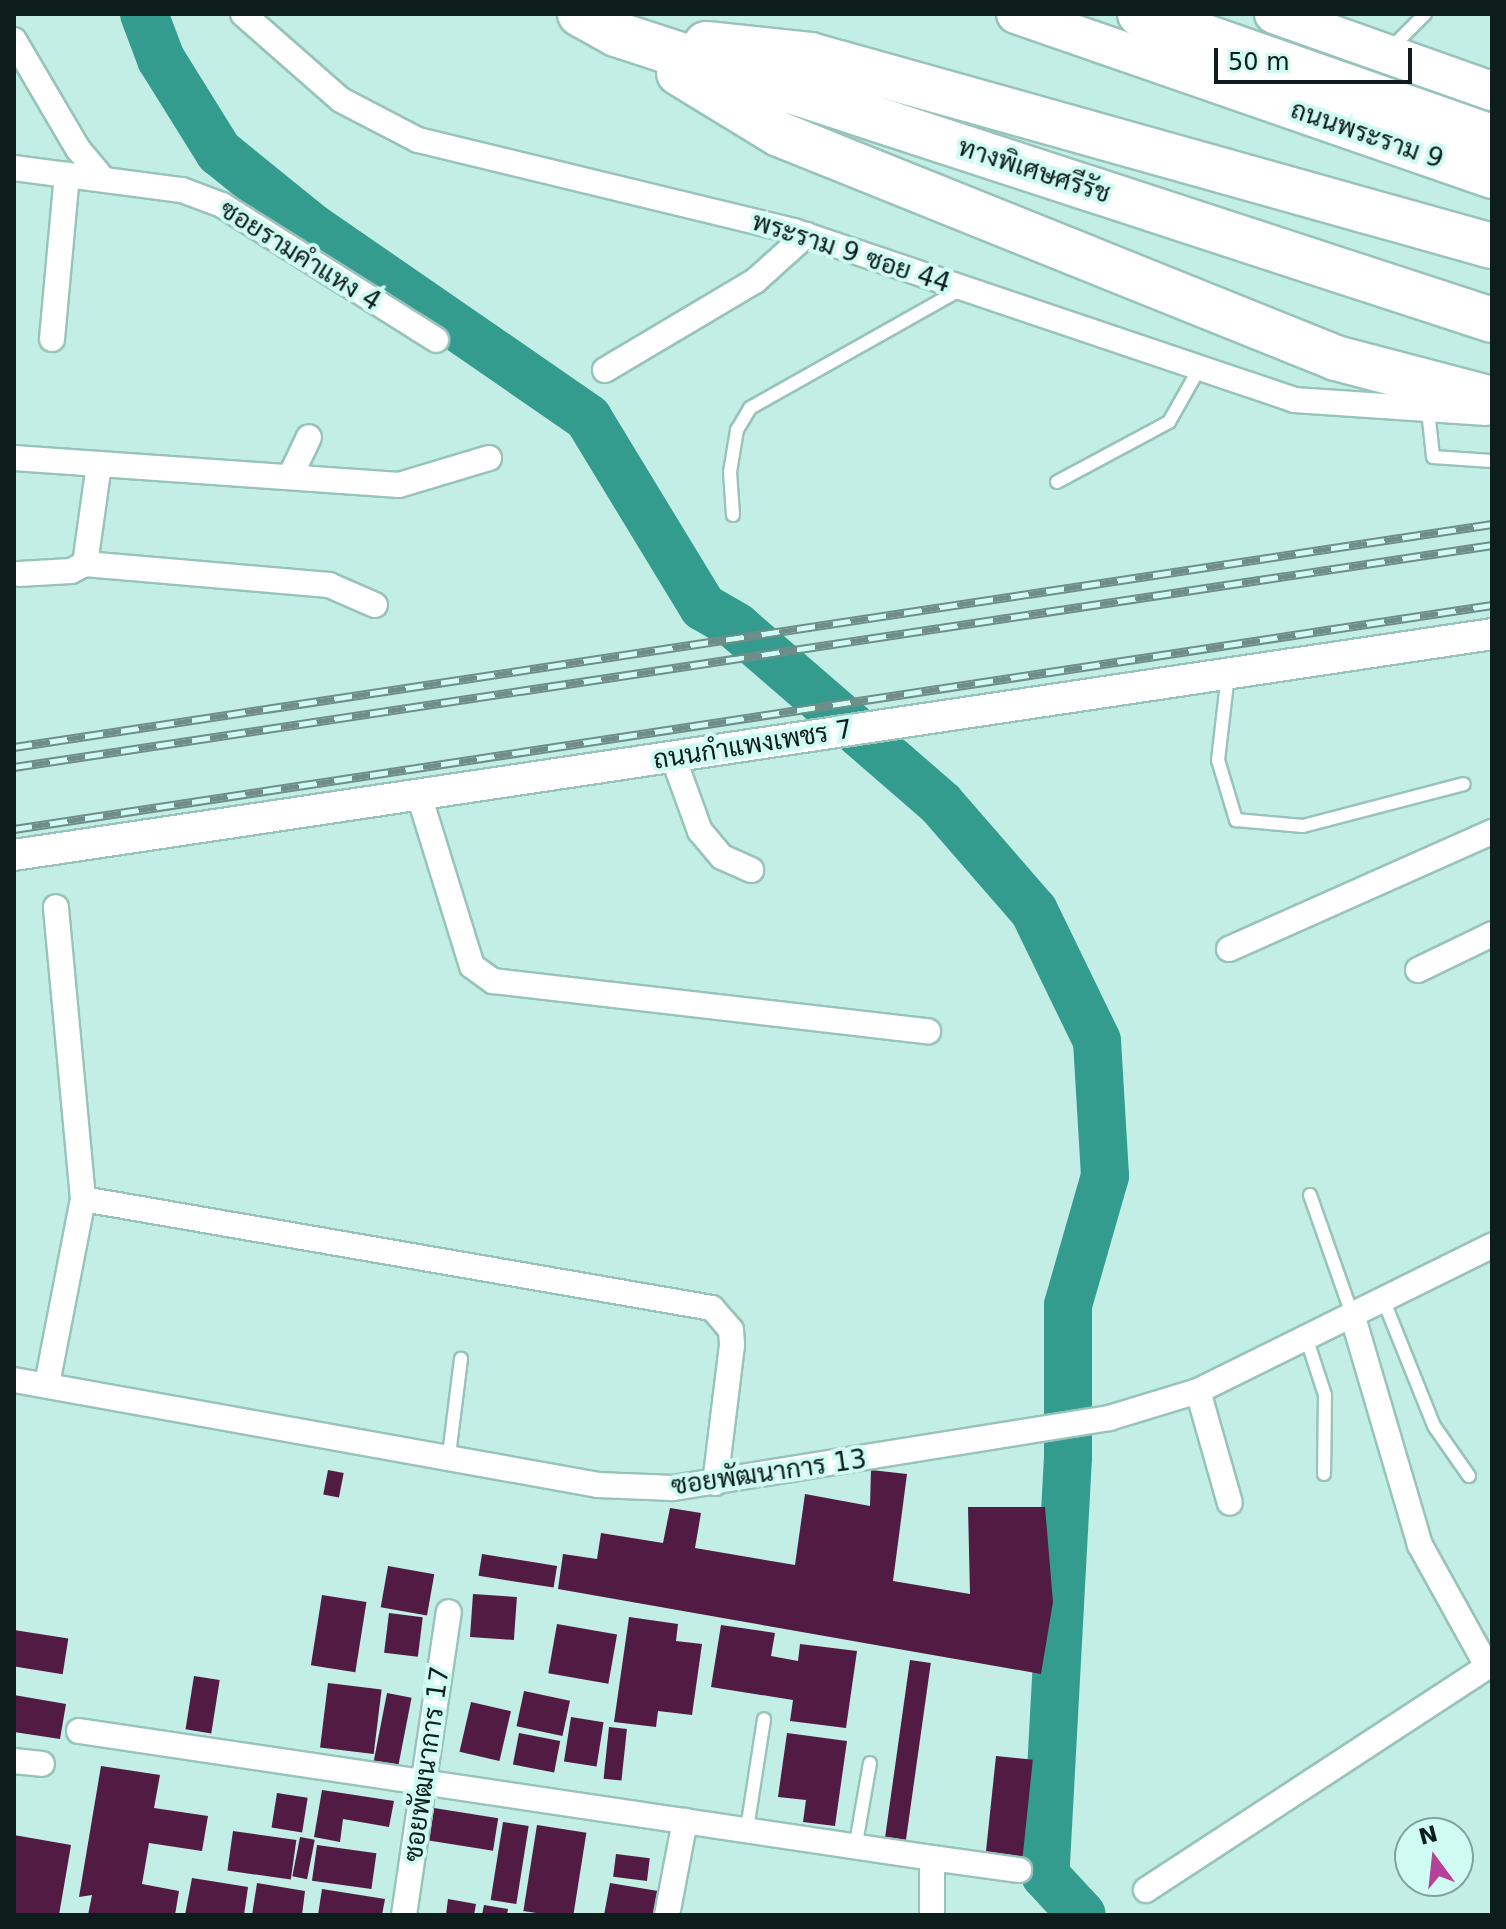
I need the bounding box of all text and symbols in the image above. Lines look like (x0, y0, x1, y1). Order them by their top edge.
scale bar (1218, 32, 1416, 82)
text: 50 m (1228, 48, 1290, 76)
street label: ถนนพระราม 9 (1287, 94, 1447, 176)
street label: ทางพิเศษศรีรัช (954, 132, 1114, 210)
street label: ซอยรามคำแหง 4 (214, 194, 386, 318)
street label: พระราม 9 ซอย 44 (748, 206, 954, 300)
street label: ถนนกำแพงเพชร 7 (651, 714, 855, 776)
street label: ซอยพัฒนาการ 13 (669, 1444, 869, 1502)
street label: ซอยพัฒนาการ 17 (398, 1664, 456, 1864)
north arrow (1394, 1817, 1474, 1897)
text: N (1416, 1821, 1440, 1850)

